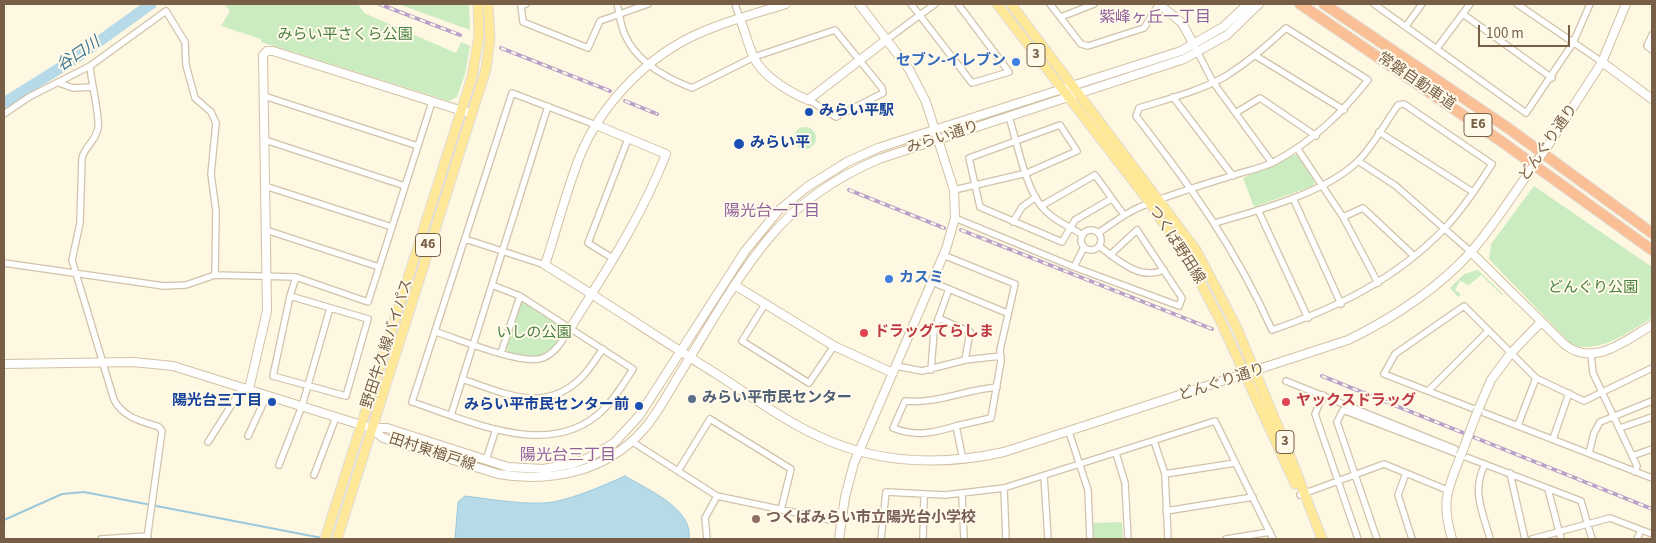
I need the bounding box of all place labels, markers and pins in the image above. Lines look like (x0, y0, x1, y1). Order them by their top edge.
place label: セブン-イレブン (896, 53, 1006, 71)
marker: セブン-イレブン (1010, 56, 1022, 68)
place label: みらい平駅 (819, 103, 894, 121)
marker: みらい平駅 (803, 106, 815, 118)
place label: みらい平 (750, 135, 810, 153)
marker: みらい平 (732, 137, 746, 151)
place label: カスミ (899, 270, 944, 288)
marker: カスミ (883, 273, 895, 285)
place label: ドラッグてらしま (874, 324, 994, 342)
marker: ドラッグてらしま (858, 327, 870, 339)
place label: みらい平市民センター (702, 390, 852, 408)
place label: 陽光台三丁目 (172, 393, 262, 411)
marker: みらい平市民センター (686, 393, 698, 405)
place label: ヤックスドラッグ (1296, 393, 1416, 411)
marker: 陽光台三丁目 (266, 396, 278, 408)
marker: ヤックスドラッグ (1280, 396, 1292, 408)
place label: みらい平市民センター前 (464, 397, 629, 415)
marker: みらい平市民センター前 (633, 400, 645, 412)
place label: つくばみらい市立陽光台小学校 (766, 510, 976, 528)
marker: つくばみらい市立陽光台小学校 (750, 513, 762, 525)

